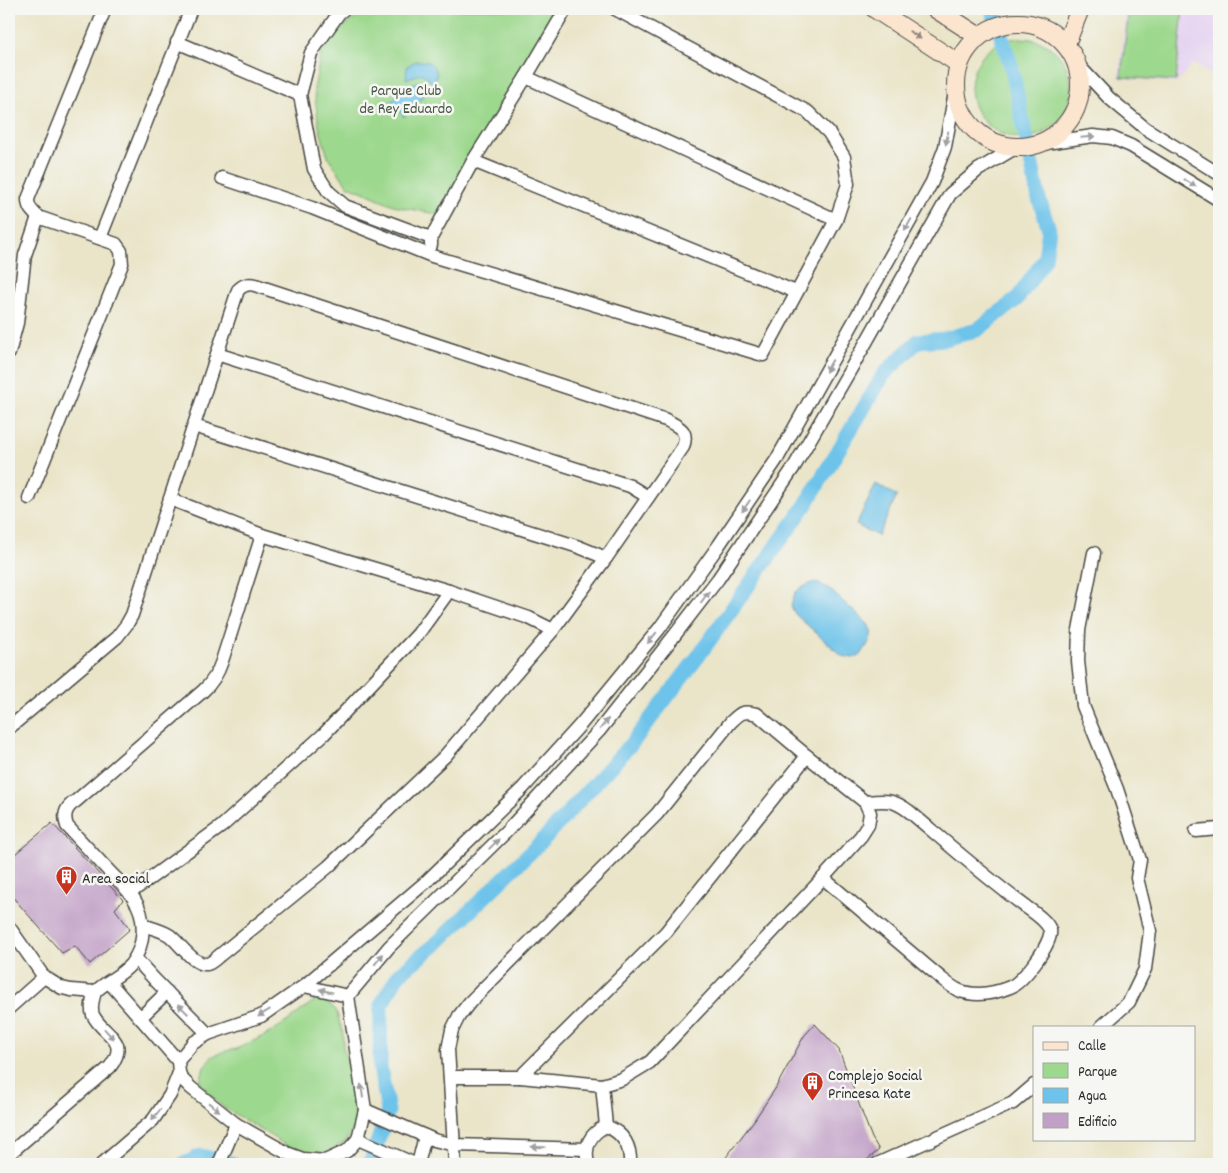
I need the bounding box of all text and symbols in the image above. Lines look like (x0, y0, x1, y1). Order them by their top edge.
one-way arrow (909, 31, 922, 40)
park label: Parque Club de Rey Eduardo (360, 80, 452, 121)
one-way arrow (942, 130, 950, 146)
one-way arrow (1080, 133, 1096, 141)
one-way arrow (1184, 178, 1197, 187)
one-way arrow (904, 218, 913, 231)
one-way arrow (825, 359, 833, 374)
one-way arrow (741, 499, 751, 512)
one-way arrow (699, 591, 710, 604)
one-way arrow (646, 632, 657, 645)
one-way arrow (599, 718, 610, 731)
one-way arrow (488, 838, 500, 850)
building icon: Area social (54, 865, 78, 896)
place label: Area social (82, 868, 150, 891)
one-way arrow (374, 953, 385, 966)
one-way arrow (319, 987, 334, 995)
one-way arrow (178, 1003, 190, 1015)
one-way arrow (257, 1009, 270, 1018)
legend (1033, 1026, 1196, 1140)
one-way arrow (104, 1027, 115, 1040)
text: Calle (1078, 1036, 1107, 1058)
text: Parque (1078, 1062, 1118, 1084)
place label: Complejo Social Princesa Kate (828, 1065, 922, 1106)
building icon: Complejo Social Princesa Kate (800, 1071, 824, 1102)
one-way arrow (358, 1082, 366, 1098)
text: Agua (1078, 1086, 1107, 1108)
one-way arrow (208, 1101, 221, 1112)
one-way arrow (150, 1108, 161, 1121)
text: Edificio (1078, 1112, 1117, 1134)
one-way arrow (530, 1143, 546, 1151)

